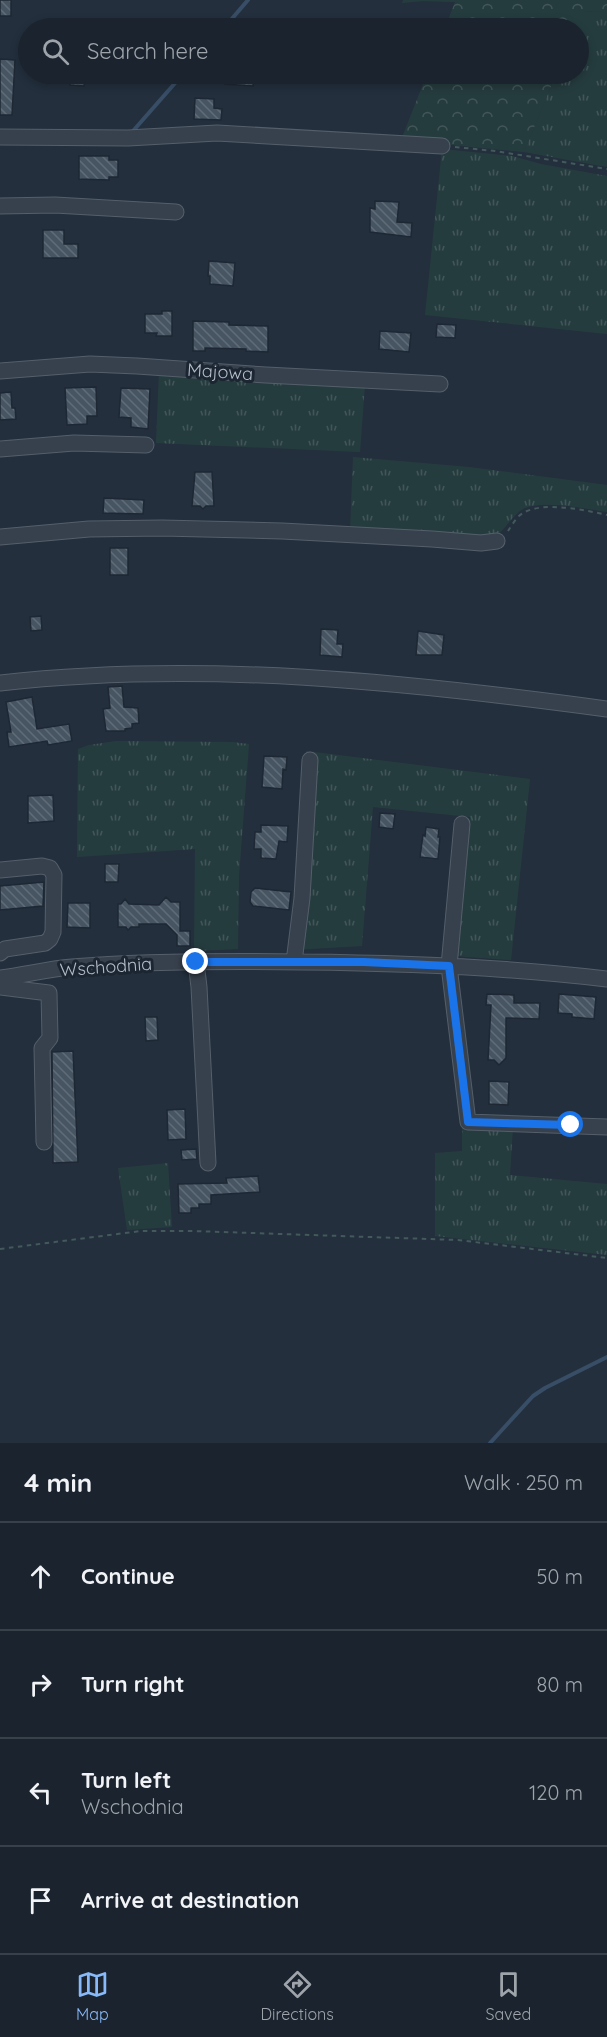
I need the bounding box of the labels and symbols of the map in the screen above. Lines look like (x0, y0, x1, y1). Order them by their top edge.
street label: Majowa (186, 358, 254, 385)
route end (182, 948, 208, 974)
street label: Wschodnia (59, 952, 153, 981)
route start (557, 1111, 583, 1137)

